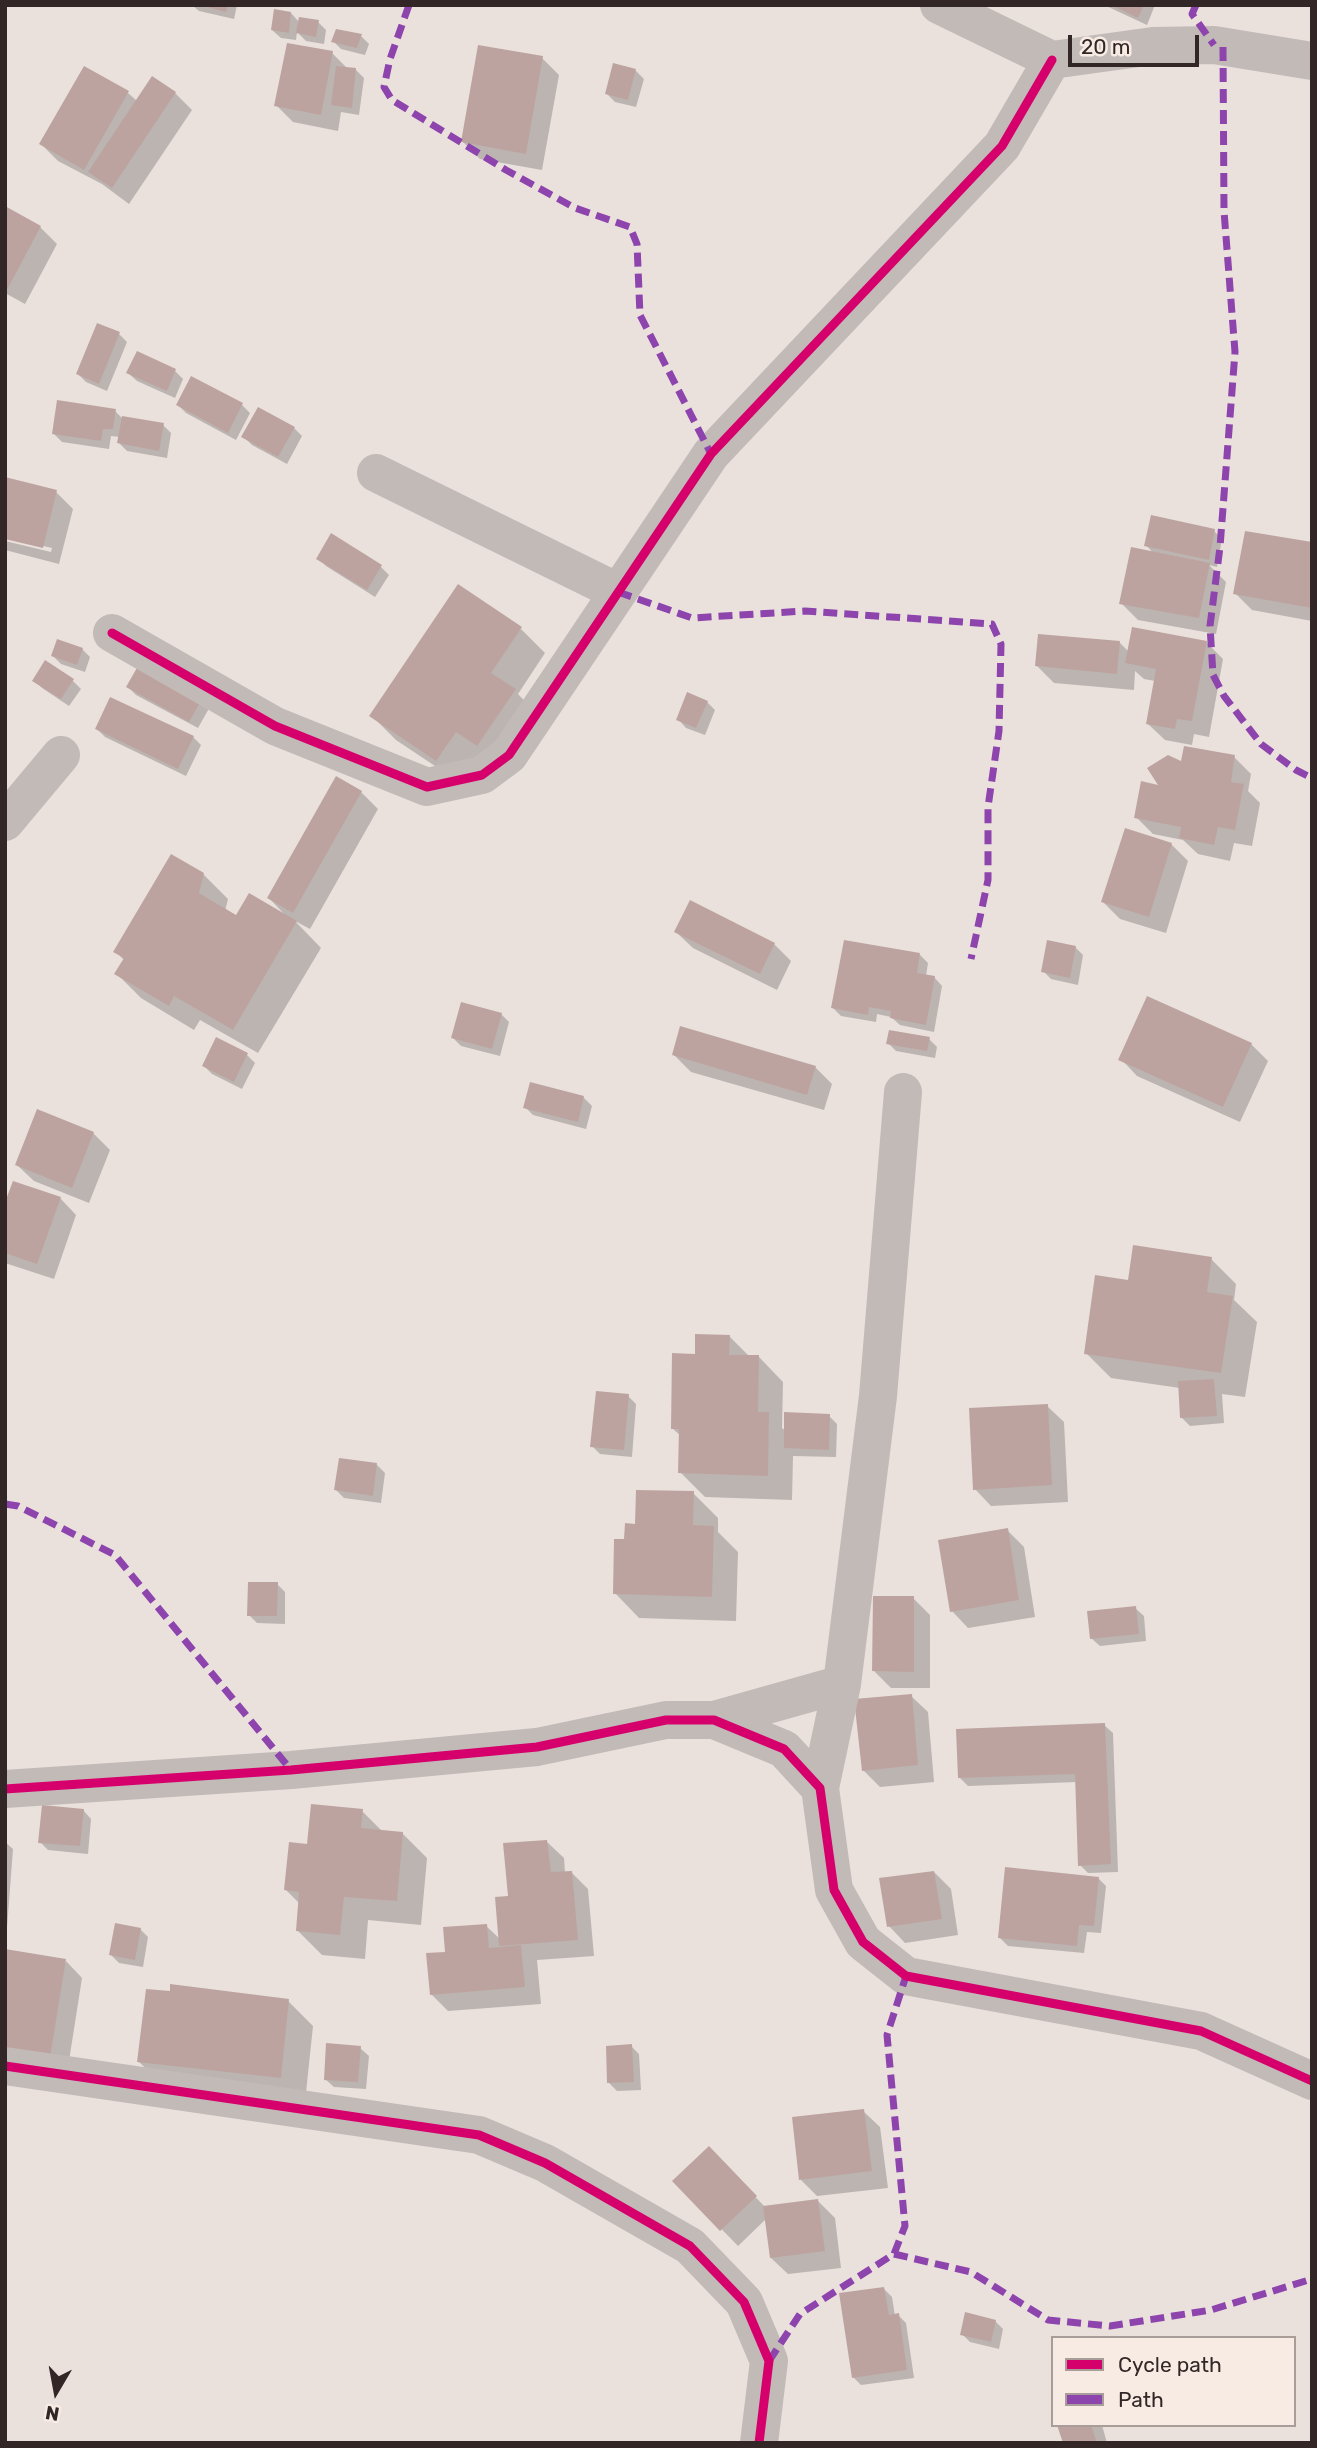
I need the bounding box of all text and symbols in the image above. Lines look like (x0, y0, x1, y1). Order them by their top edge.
scale bar (1072, 21, 1203, 65)
text: 20 m (1081, 34, 1130, 59)
legend (1051, 2336, 1296, 2427)
text: Cycle path (1118, 2352, 1222, 2377)
north arrow (21, 2357, 91, 2427)
text: Path (1118, 2387, 1164, 2412)
text: N (44, 2401, 61, 2426)

